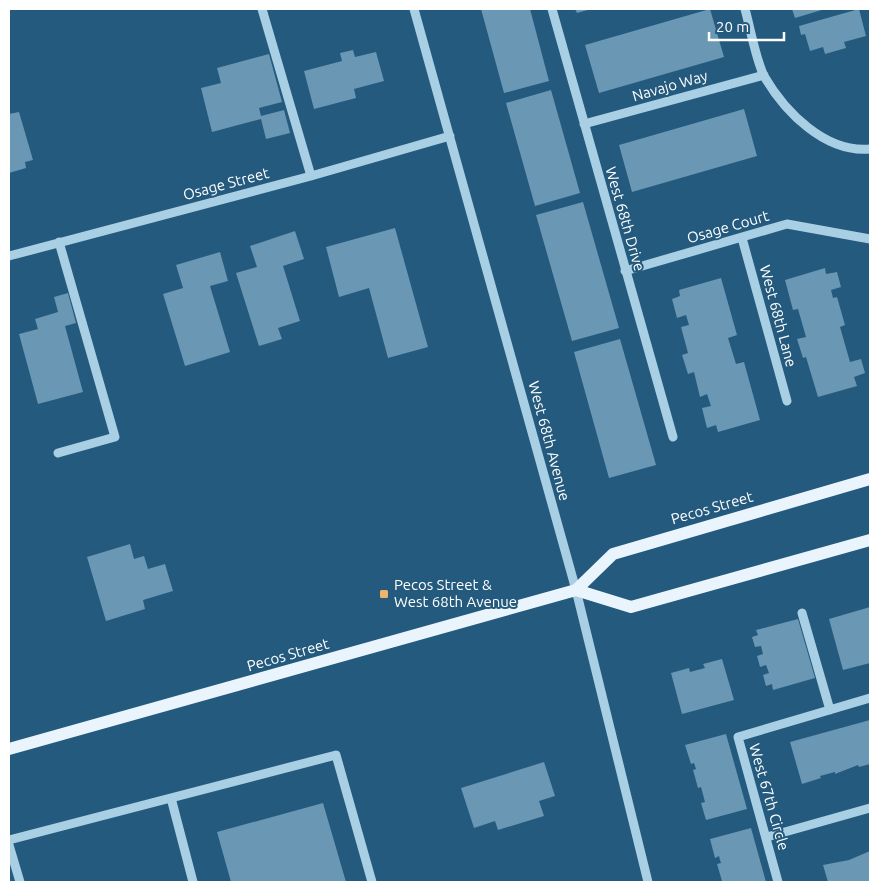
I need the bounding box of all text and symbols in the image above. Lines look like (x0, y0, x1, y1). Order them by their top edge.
scale bar (709, 10, 784, 42)
text: 20 m (716, 18, 749, 35)
street label: Navajo Way (630, 67, 710, 104)
street label: Osage Street (181, 164, 271, 203)
street label: West 68th Drive (602, 165, 649, 273)
street label: Osage Court (685, 207, 771, 246)
street label: West 68th Lane (757, 263, 800, 369)
street label: West 68th Avenue (525, 379, 574, 503)
street label: Pecos Street (669, 488, 755, 527)
place label: Pecos Street & West 68th Avenue (394, 576, 517, 610)
marker: Pecos Street & West 68th Avenue (378, 588, 390, 600)
street label: Pecos Street (245, 635, 331, 674)
street label: West 67th Circle (746, 742, 793, 852)

